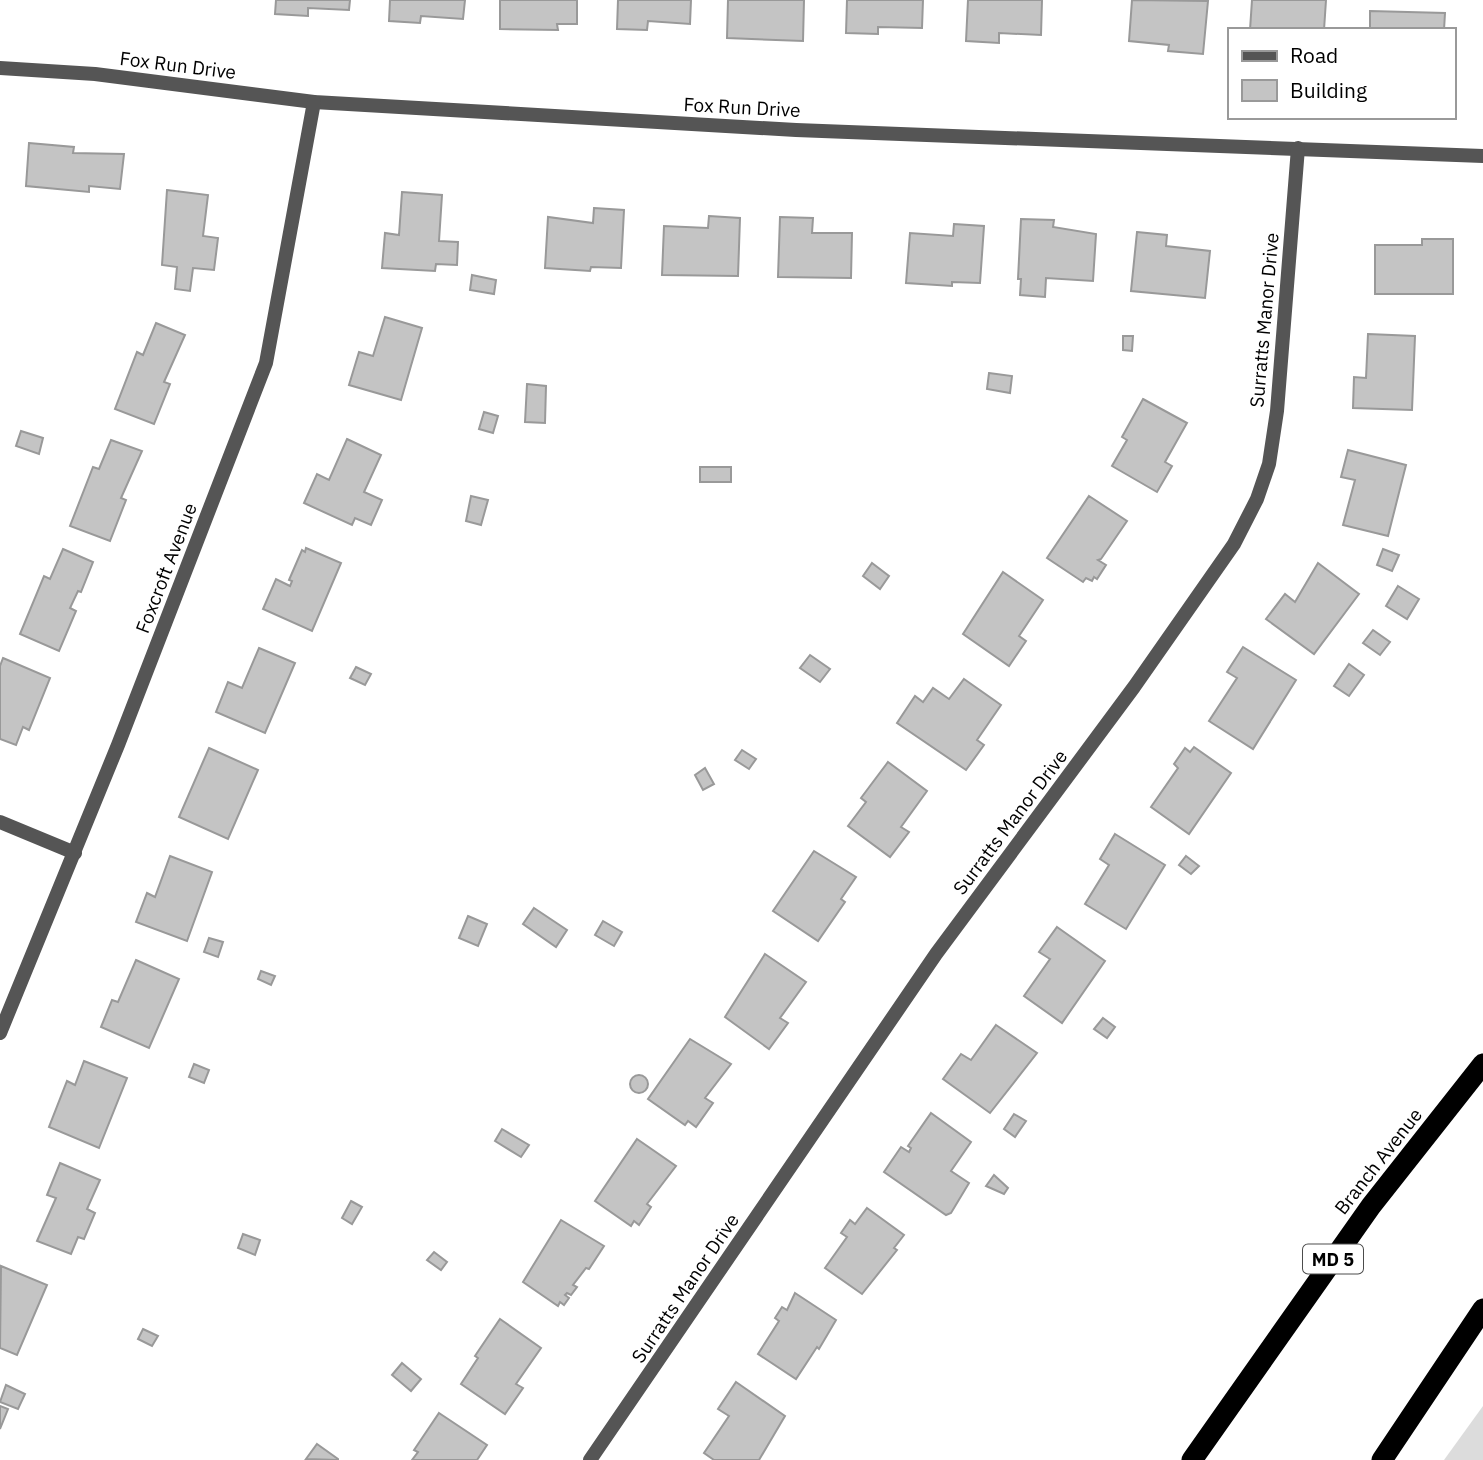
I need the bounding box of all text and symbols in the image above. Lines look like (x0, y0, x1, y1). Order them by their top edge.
legend (1228, 28, 1455, 119)
text: Road (1290, 41, 1338, 69)
street label: Fox Run Drive (118, 46, 238, 84)
text: Building (1290, 76, 1367, 104)
street label: Fox Run Drive (683, 92, 801, 122)
street label: Surratts Manor Drive (1244, 232, 1284, 408)
street label: Foxcroft Avenue (130, 499, 202, 637)
street label: Surratts Manor Drive (948, 745, 1072, 899)
street label: Branch Avenue (1329, 1103, 1427, 1219)
street label: Surratts Manor Drive (626, 1209, 744, 1367)
road number: MD 5 (1303, 1244, 1363, 1274)

